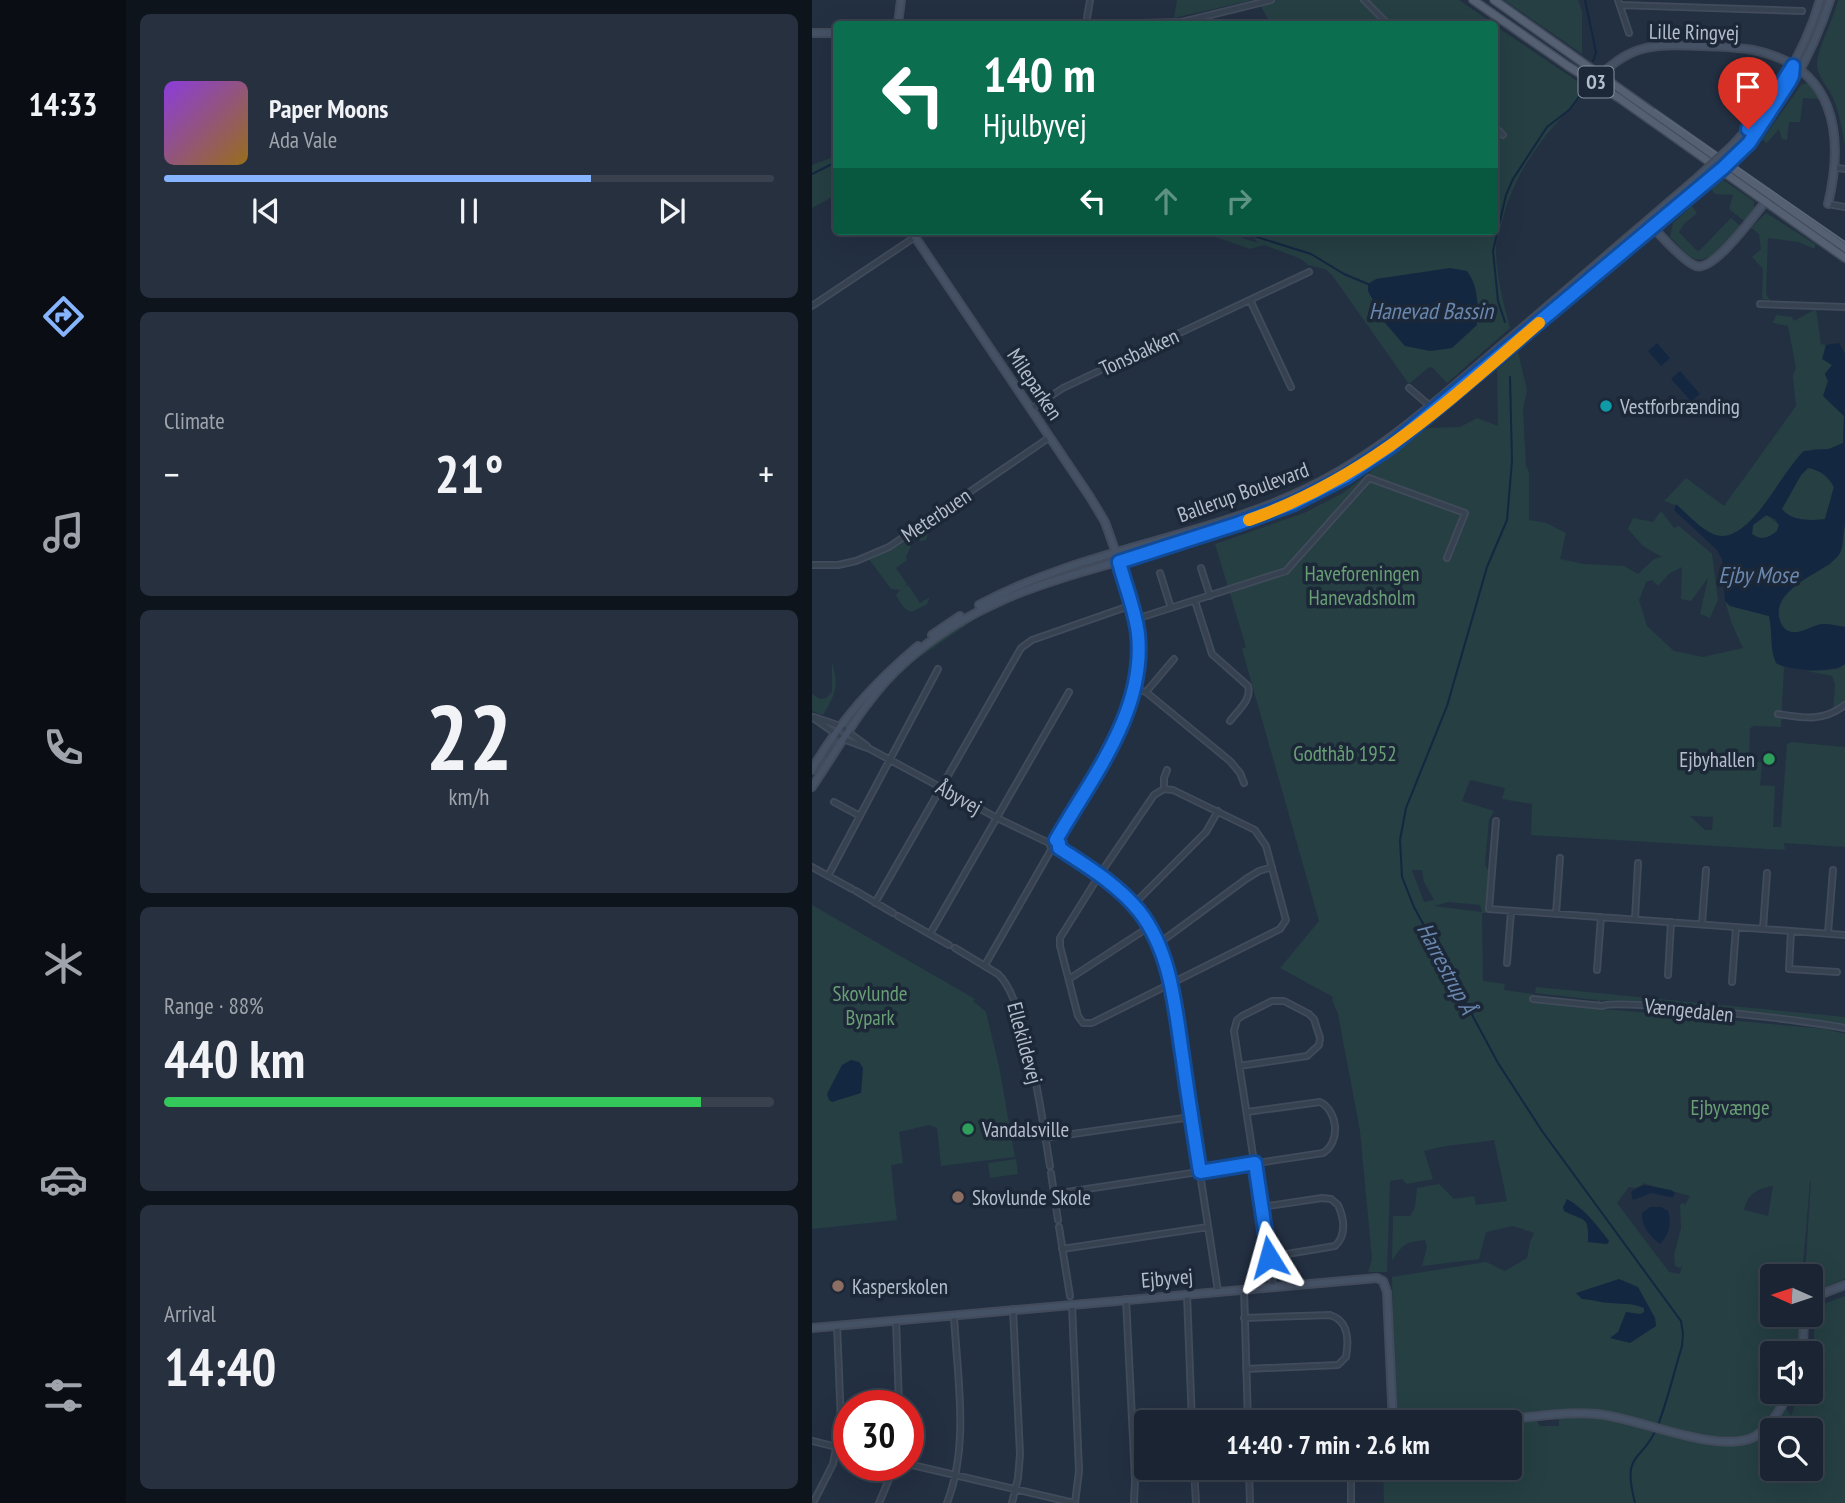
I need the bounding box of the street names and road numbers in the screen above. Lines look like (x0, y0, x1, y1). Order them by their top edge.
street label: Lille Ringvej (1649, 18, 1739, 46)
road number: O3 (1578, 66, 1614, 97)
street label: Tonsbakken (1095, 322, 1183, 382)
street label: Mileparken (1001, 343, 1069, 425)
street label: Ballerup Boulevard (1174, 456, 1312, 528)
street label: Meterbuen (896, 482, 976, 548)
street label: Åbyvej (931, 773, 987, 821)
street label: Vængedalen (1642, 992, 1735, 1028)
street label: Ellekildevej (1001, 999, 1049, 1087)
street label: Ejbyvej (1140, 1262, 1194, 1294)

